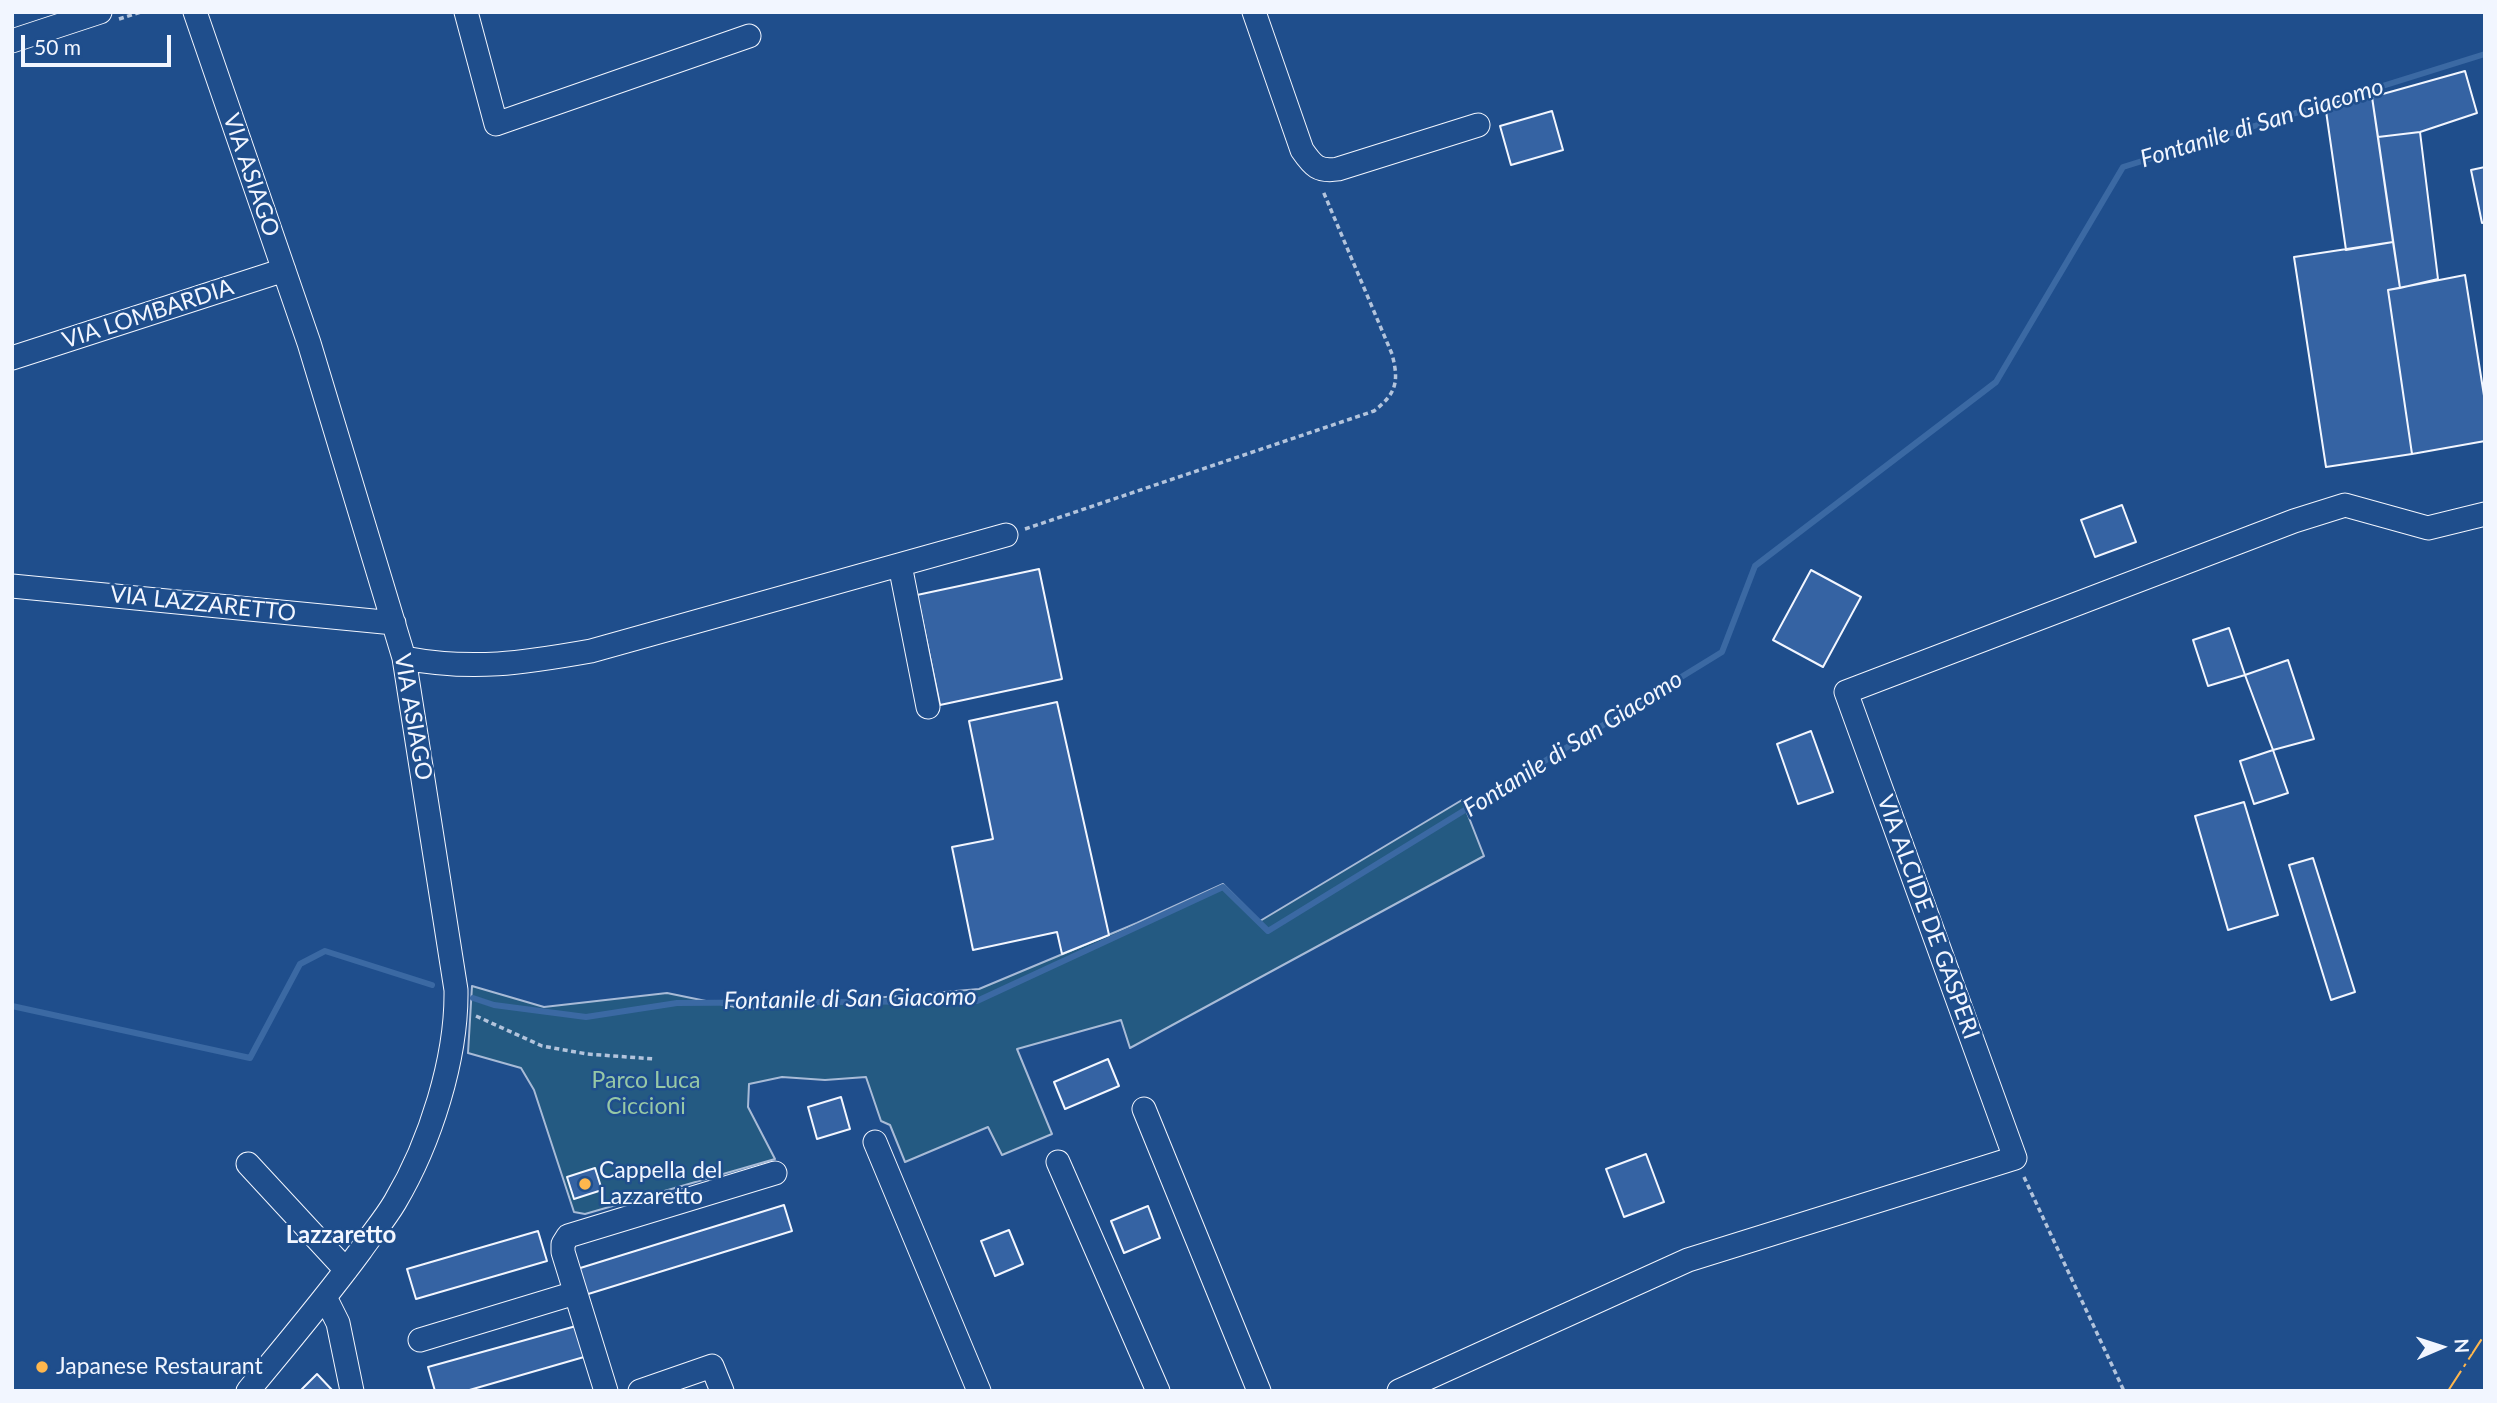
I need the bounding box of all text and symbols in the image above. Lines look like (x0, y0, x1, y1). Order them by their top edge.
scale bar (24, 21, 175, 65)
text: 50 m (34, 34, 81, 59)
water label: Fontanile di San Giacomo (2137, 72, 2387, 174)
street label: VIA ASIAGO (217, 110, 285, 240)
street label: VIA LOMBARDIA (59, 273, 237, 355)
street label: VIA LAZZARETTO (109, 581, 297, 627)
street label: VIA ASIAGO (388, 651, 438, 783)
water label: Fontanile di San Giacomo (1458, 665, 1688, 823)
street label: VIA ALCIDE DE GASPERI (1871, 791, 1985, 1043)
water label: Fontanile di San Giacomo (723, 982, 977, 1016)
park label: Parco Luca Ciccioni (592, 1067, 700, 1121)
place label: Cappella del Lazzaretto (599, 1157, 722, 1211)
marker: Cappella del Lazzaretto (577, 1176, 593, 1192)
district label: Lazzaretto (286, 1221, 396, 1249)
north arrow (2406, 1312, 2476, 1382)
text: N (2451, 1338, 2474, 1354)
place label: Japanese Restaurant (56, 1353, 263, 1381)
marker: Japanese Restaurant (34, 1359, 50, 1375)

